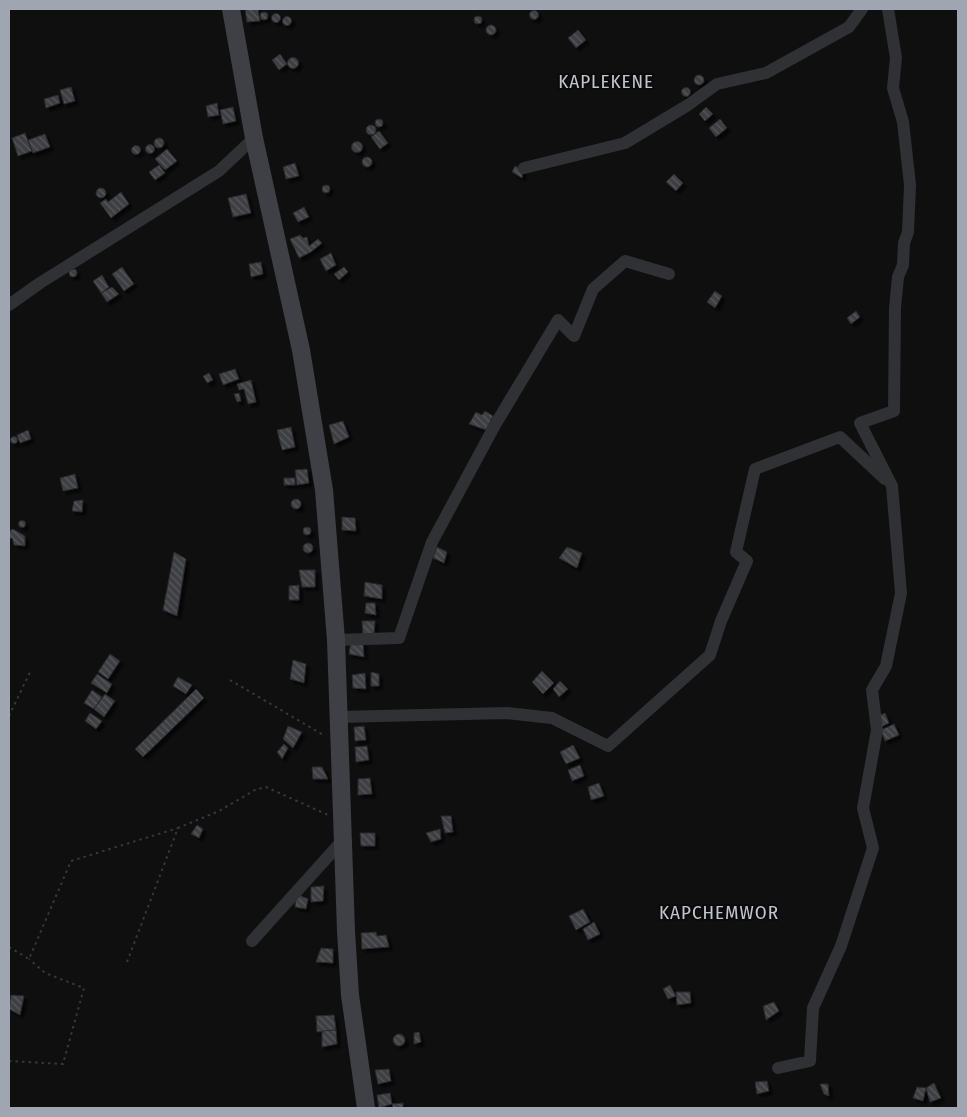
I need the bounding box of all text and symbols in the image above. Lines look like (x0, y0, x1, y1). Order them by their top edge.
district label: KAPLEKENE (558, 70, 654, 93)
district label: KAPCHEMWOR (659, 901, 779, 924)

